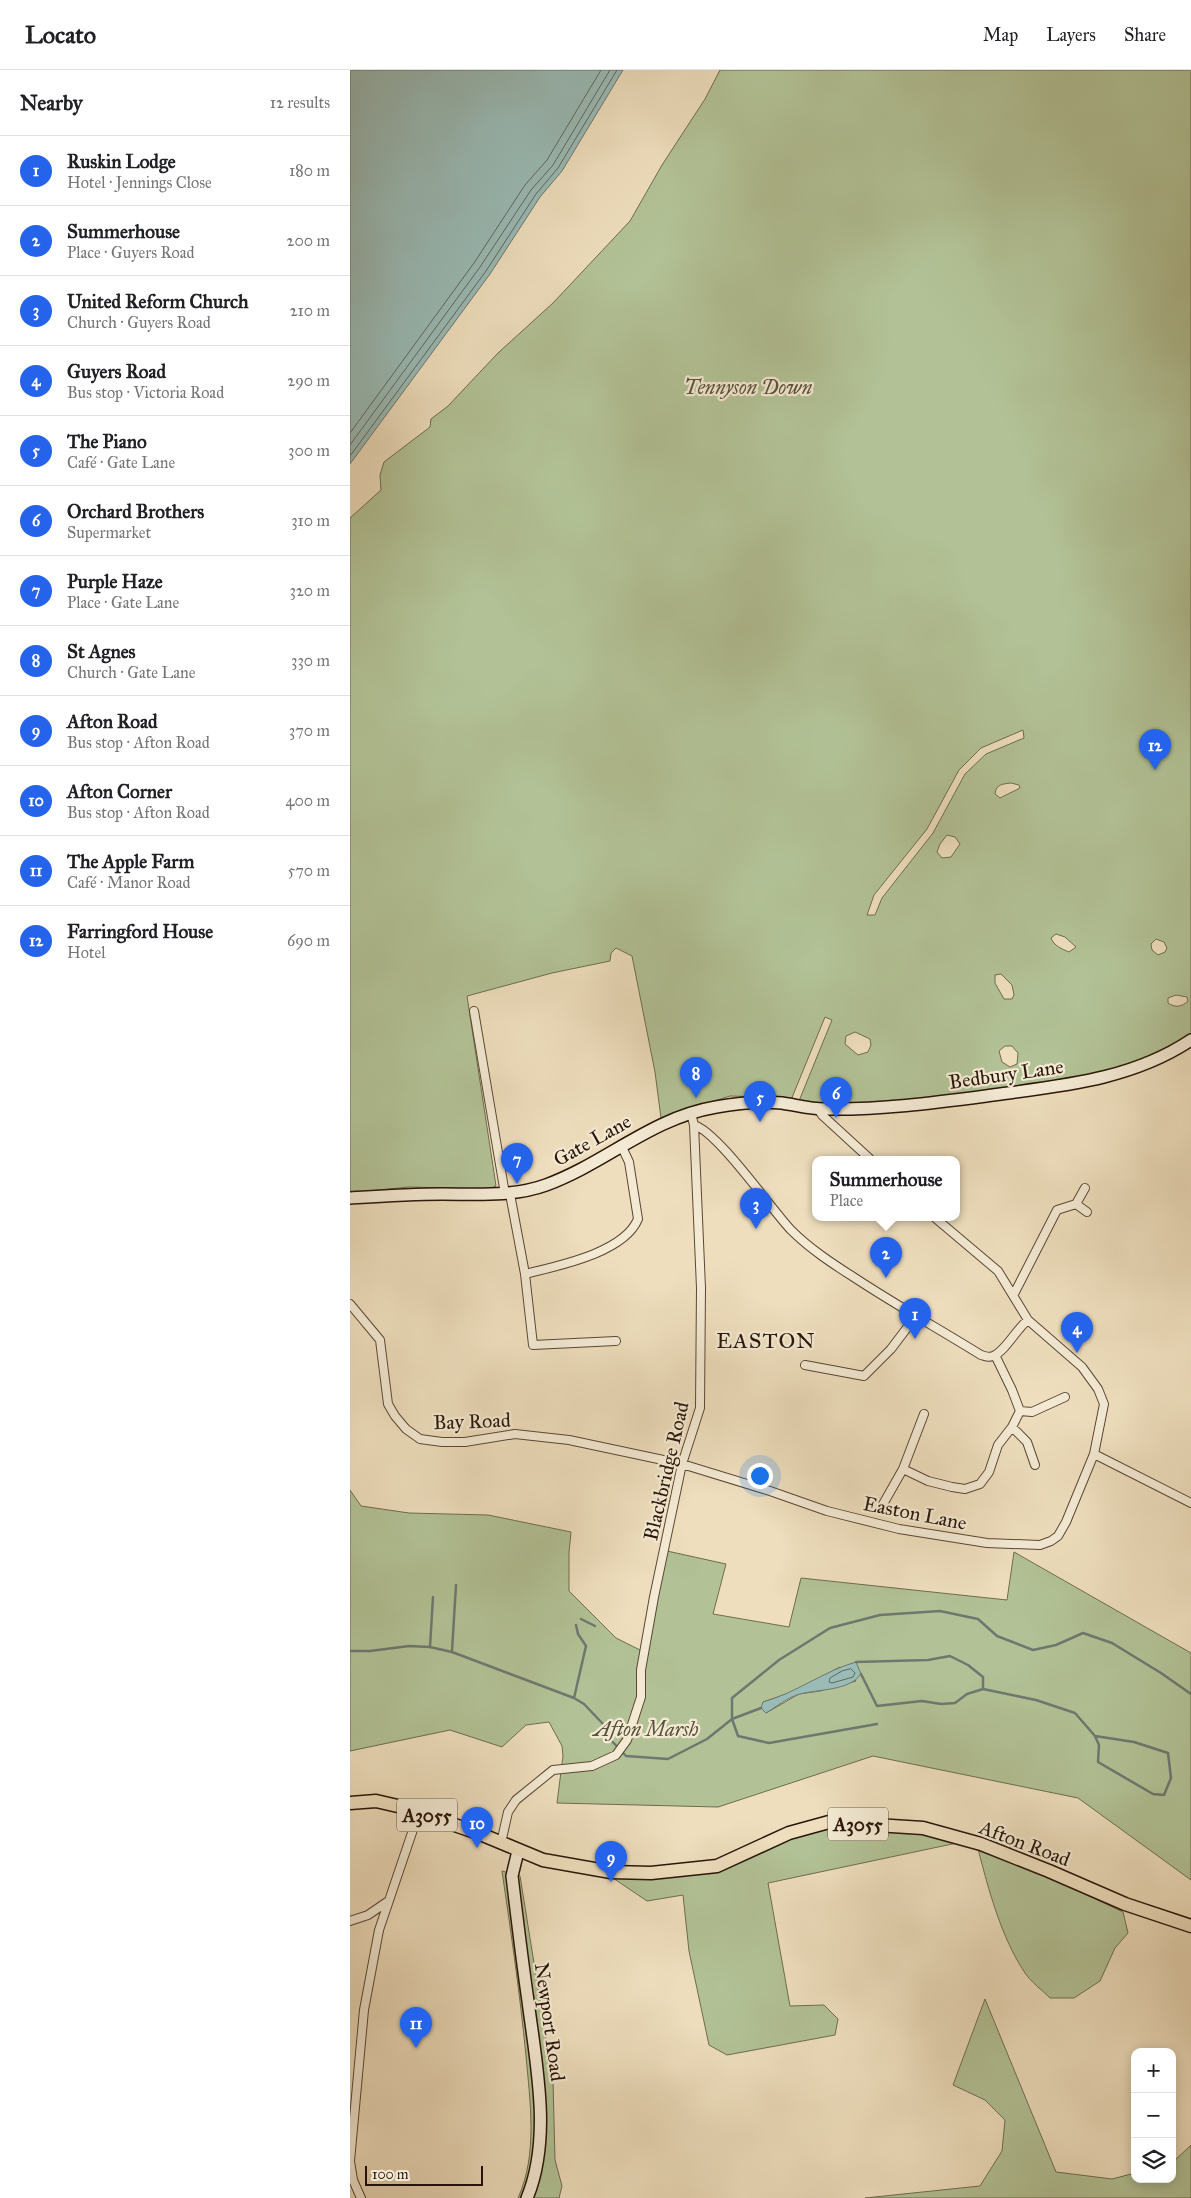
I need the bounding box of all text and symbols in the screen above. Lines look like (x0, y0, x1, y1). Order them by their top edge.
text: Locato (25, 20, 96, 50)
text: Map (983, 24, 1018, 46)
text: Layers (1046, 24, 1096, 46)
text: Share (1124, 24, 1166, 46)
text: Nearby (20, 90, 83, 116)
text: 12 results (270, 93, 330, 112)
text: Ruskin Lodge (67, 150, 176, 173)
text: 1 (33, 161, 39, 180)
text: 180 m (289, 161, 330, 180)
text: Hotel · Jennings Close (67, 173, 212, 192)
text: Summerhouse (67, 220, 180, 243)
text: 2 (32, 231, 40, 250)
text: 200 m (287, 231, 330, 250)
text: Place · Guyers Road (67, 243, 195, 262)
text: United Reform Church (67, 290, 249, 313)
text: 3 (33, 301, 39, 320)
text: 210 m (290, 301, 330, 320)
text: Church · Guyers Road (67, 313, 211, 332)
text: Guyers Road (67, 360, 166, 383)
text: 4 (32, 371, 40, 390)
text: 290 m (287, 371, 330, 390)
park label: Tennyson Down (684, 375, 813, 399)
text: Bus stop · Victoria Road (67, 383, 224, 402)
text: The Piano (67, 430, 147, 453)
text: 5 (32, 441, 40, 460)
text: 300 m (288, 441, 330, 460)
text: Café · Gate Lane (67, 453, 175, 472)
text: Orchard Brothers (67, 500, 204, 523)
text: 6 (32, 511, 40, 530)
text: 310 m (291, 511, 330, 530)
text: Supermarket (67, 523, 151, 542)
text: Purple Haze (67, 570, 163, 593)
text: 7 (32, 581, 40, 600)
text: 320 m (290, 581, 330, 600)
text: Place · Gate Lane (67, 593, 179, 612)
text: St Agnes (67, 640, 136, 663)
text: 8 (32, 651, 40, 670)
text: 330 m (291, 651, 330, 670)
text: Church · Gate Lane (67, 663, 195, 682)
text: Afton Road (67, 710, 158, 733)
text: 9 (32, 721, 40, 740)
text: 370 m (289, 721, 330, 740)
pin: 12 (1139, 729, 1171, 770)
text: Bus stop · Afton Road (67, 733, 210, 752)
text: Afton Corner (67, 780, 172, 803)
text: 10 (28, 791, 44, 810)
text: 400 m (286, 791, 330, 810)
text: Bus stop · Afton Road (67, 803, 210, 822)
text: The Apple Farm (67, 850, 194, 873)
text: 11 (30, 861, 42, 880)
text: 570 m (288, 861, 330, 880)
text: Café · Manor Road (67, 873, 191, 892)
text: Farringford House (67, 920, 213, 943)
text: 12 (29, 931, 43, 950)
text: 690 m (287, 931, 330, 950)
text: Hotel (67, 943, 105, 962)
street label: Bedbury Lane (947, 1054, 1065, 1094)
pin: 8 (680, 1057, 712, 1098)
pin: 6 (820, 1077, 852, 1118)
pin: 5 (744, 1081, 776, 1122)
street label: Gate Lane (549, 1109, 635, 1171)
pin: 7 (501, 1143, 533, 1184)
popup (812, 1156, 960, 1221)
text: Summerhouse (830, 1168, 942, 1191)
pin: 3 (740, 1188, 772, 1229)
text: Place (830, 1191, 863, 1210)
pin: 2 (870, 1237, 902, 1278)
pin: 1 (899, 1298, 931, 1339)
pin: 4 (1061, 1312, 1093, 1353)
district label: EASTON (716, 1327, 816, 1354)
street label: Blackbridge Road (638, 1399, 695, 1543)
street label: Bay Road (433, 1408, 511, 1434)
your location (747, 1463, 773, 1489)
street label: Easton Lane (861, 1491, 969, 1535)
park label: Afton Marsh (591, 1717, 699, 1741)
road number: A3055 (397, 1798, 457, 1832)
pin: 10 (461, 1807, 493, 1848)
road number: A3055 (828, 1808, 888, 1840)
street label: Afton Road (975, 1814, 1074, 1871)
pin: 9 (595, 1841, 627, 1882)
street label: Newport Road (530, 1961, 570, 2083)
pin: 11 (400, 2007, 432, 2048)
map controls (1131, 2048, 1176, 2183)
button: + (1131, 2048, 1176, 2093)
button: − (1131, 2093, 1176, 2138)
button: layers (1131, 2138, 1176, 2183)
scale bar (365, 2163, 482, 2186)
text: 100 m (372, 2166, 409, 2183)

